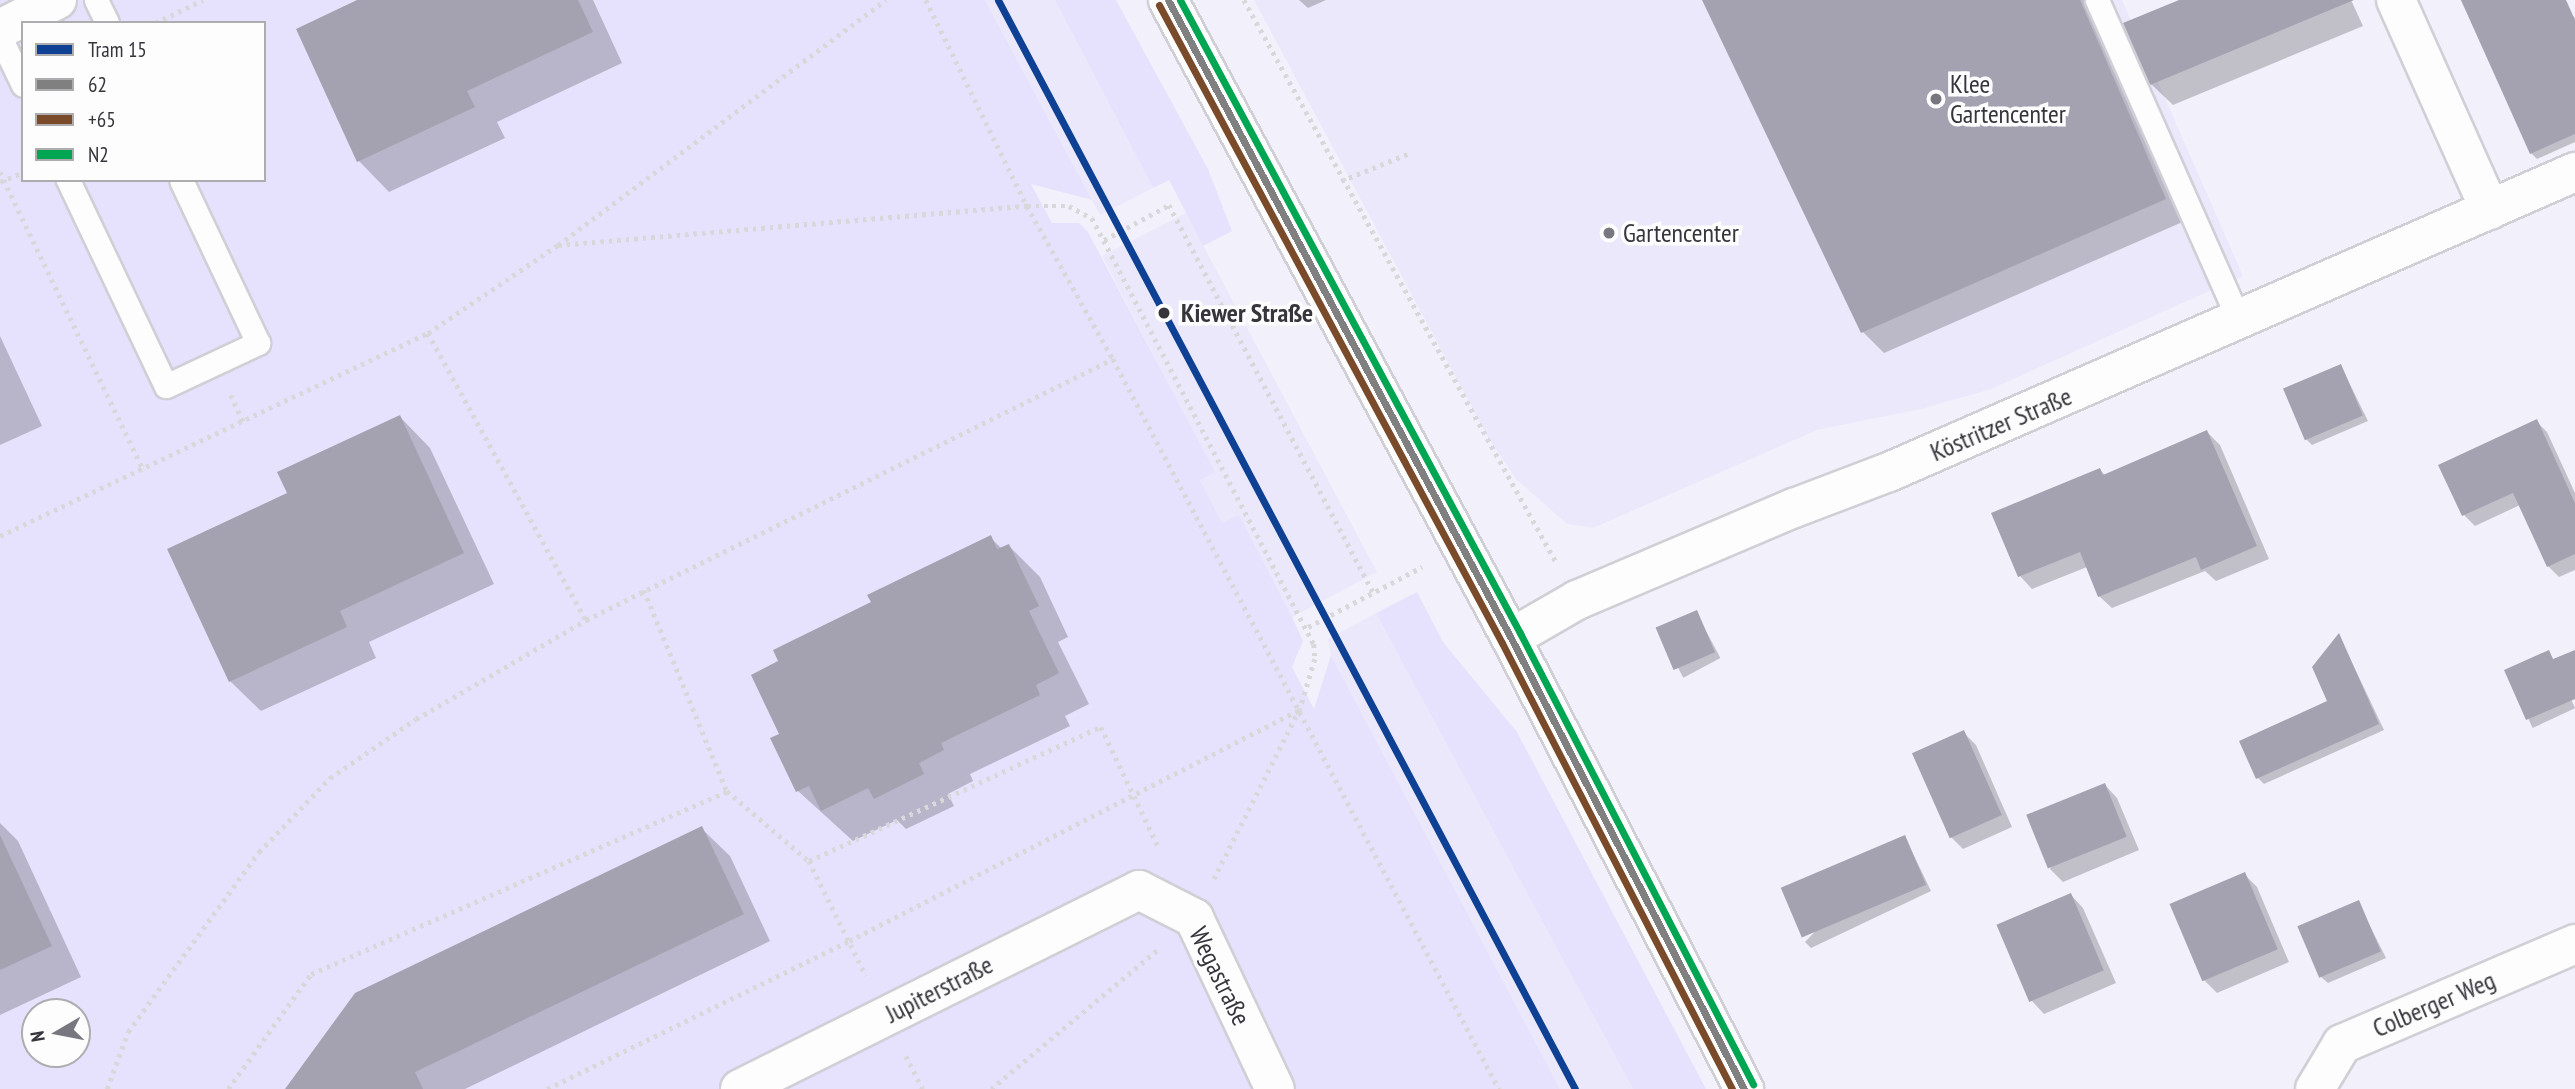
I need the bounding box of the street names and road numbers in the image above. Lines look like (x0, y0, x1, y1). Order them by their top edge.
street label: Köstritzer Straße (1926, 380, 2076, 468)
street label: Wegastraße (1183, 922, 1257, 1030)
street label: Jupiterstraße (880, 949, 998, 1029)
street label: Colberger Weg (2368, 964, 2500, 1044)

